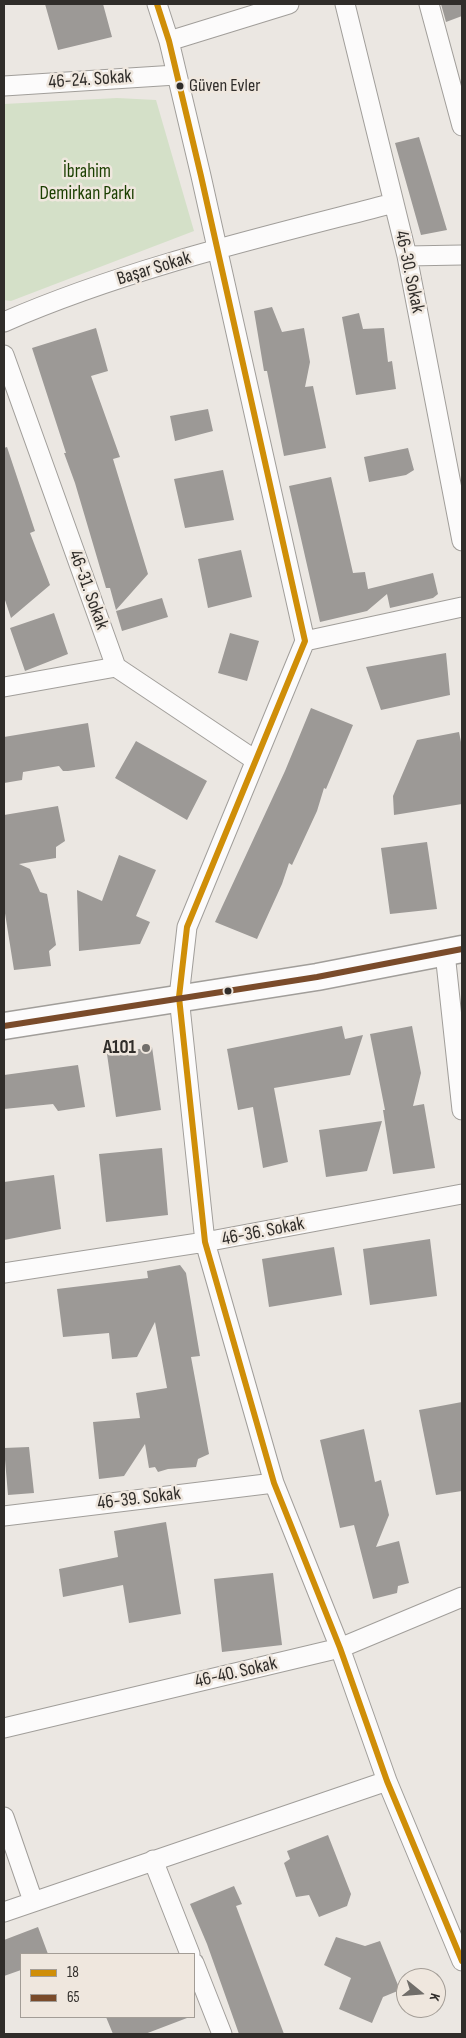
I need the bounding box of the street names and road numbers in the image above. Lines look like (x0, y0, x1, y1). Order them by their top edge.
street label: 46-24. Sokak (48, 66, 132, 94)
street label: 46-30. Sokak (389, 229, 429, 315)
street label: Başar Sokak (114, 247, 194, 291)
street label: 46-31. Sokak (63, 547, 113, 633)
street label: 46-36. Sokak (220, 1213, 306, 1251)
street label: 46-39. Sokak (96, 1483, 182, 1515)
street label: 46-40. Sokak (193, 1652, 279, 1694)

